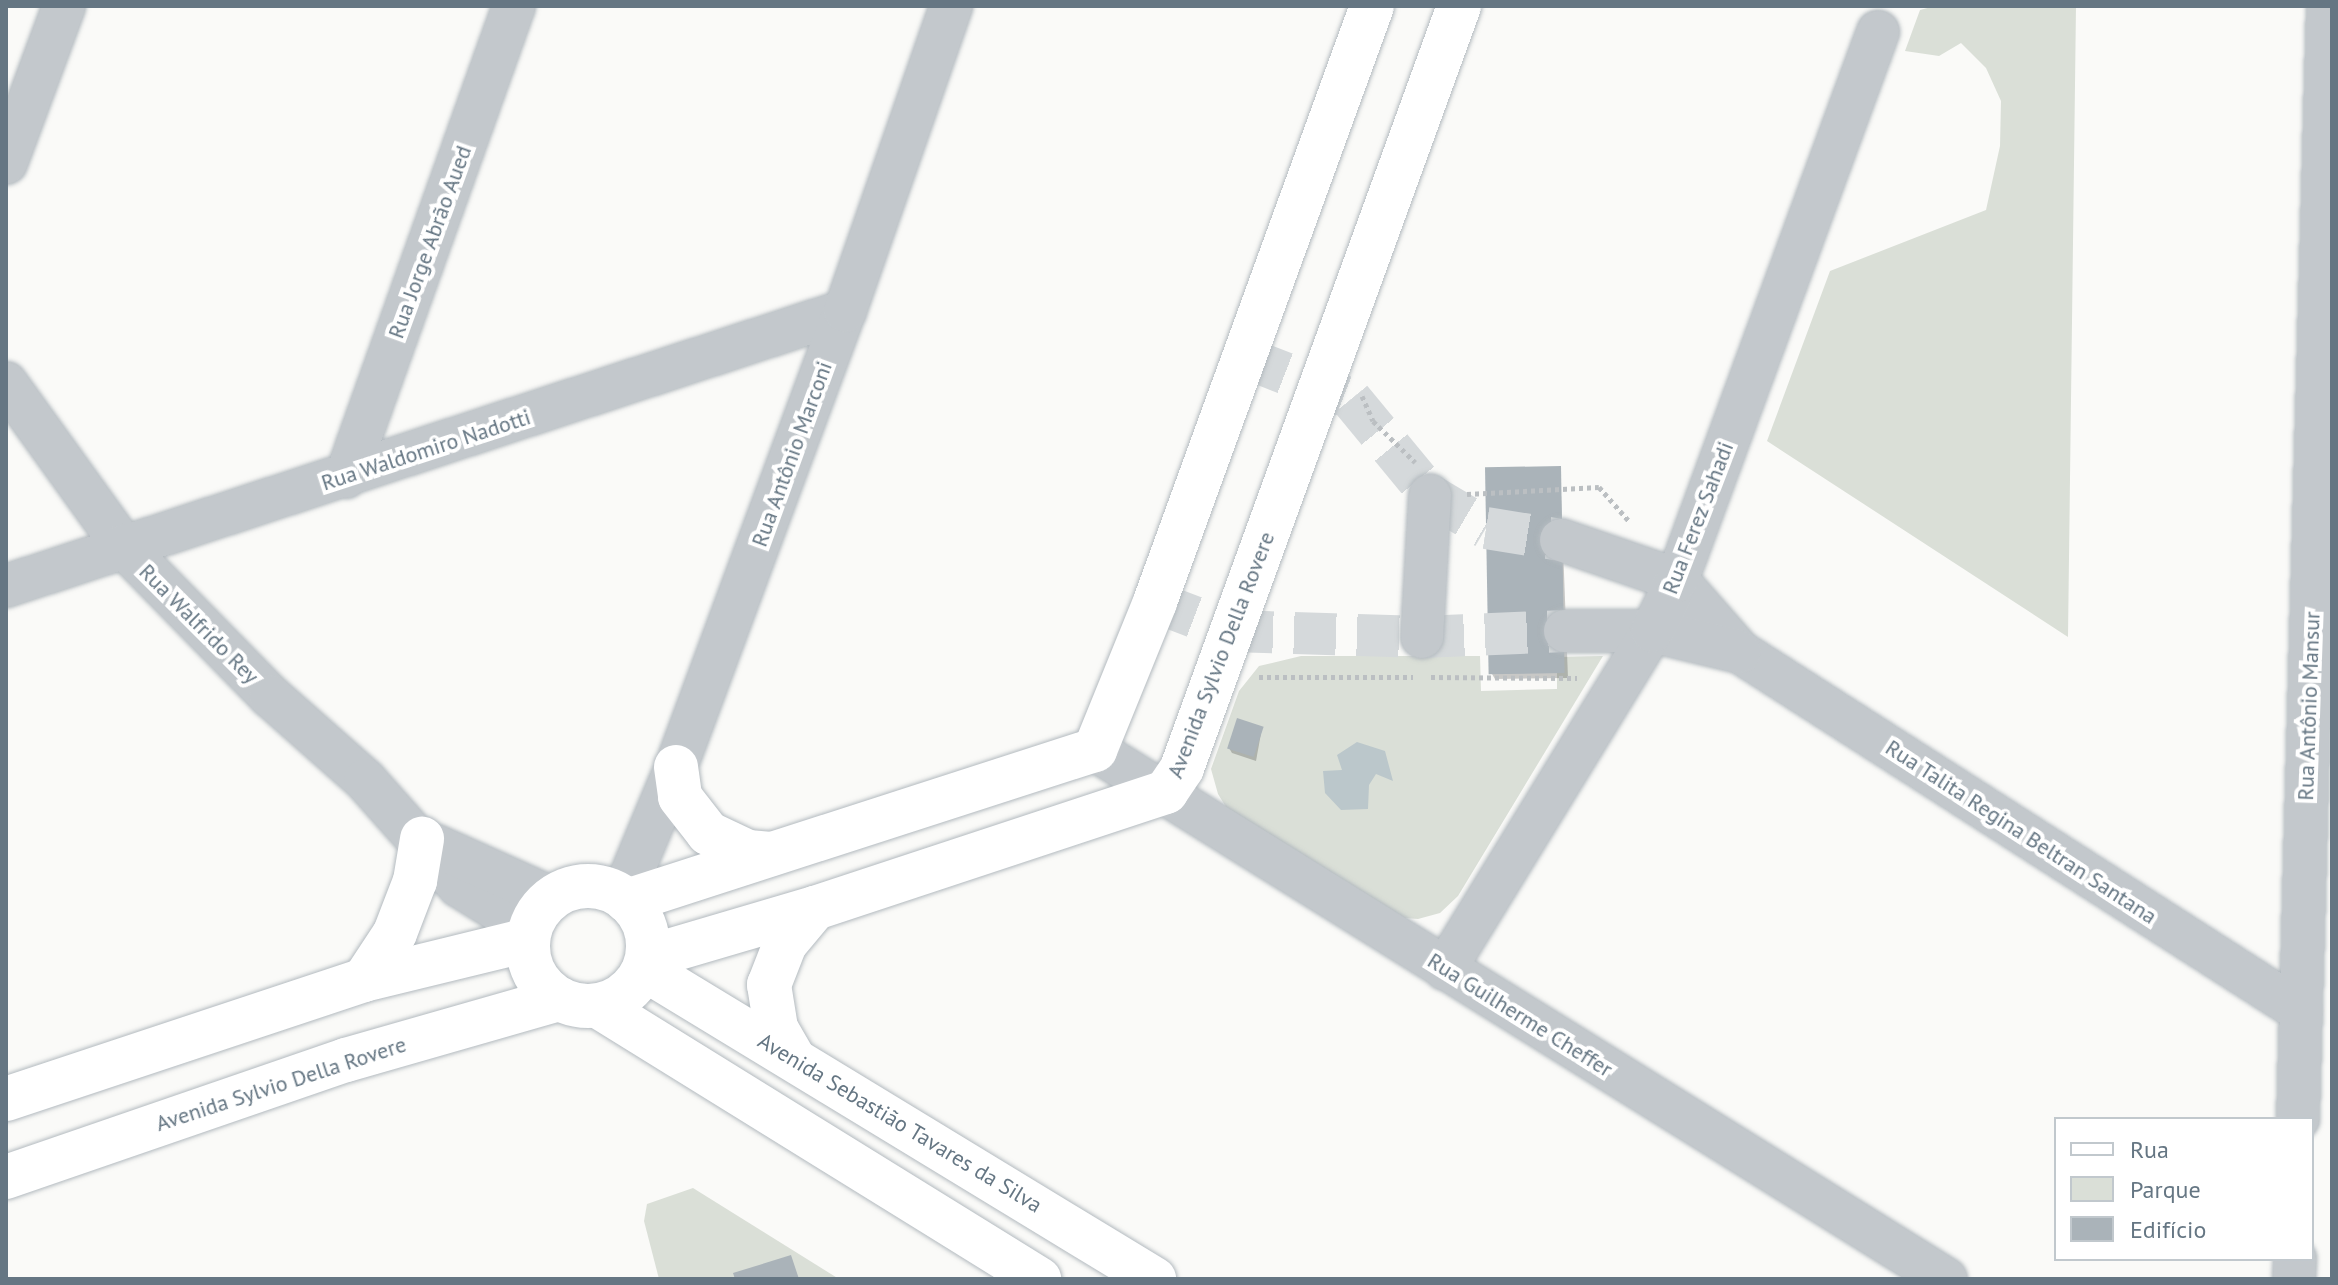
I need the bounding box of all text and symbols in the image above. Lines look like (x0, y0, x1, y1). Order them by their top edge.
street label: Rua Jorge Abrão Aued (383, 141, 477, 343)
street label: Rua Antônio Marconi (746, 357, 838, 551)
street label: Rua Waldomiro Nadotti (318, 404, 534, 496)
street label: Rua Ferez Sahadi (1657, 438, 1739, 598)
street label: Avenida Sylvio Della Rovere (1162, 528, 1280, 782)
street label: Rua Walfrido Rey (133, 558, 265, 690)
street label: Rua Antônio Mansur (2292, 611, 2326, 801)
street label: Rua Talita Regina Beltran Santana (1880, 734, 2162, 930)
street label: Rua Guilherme Cheffer (1423, 947, 1617, 1083)
street label: Avenida Sebastião Tavares da Silva (753, 1027, 1047, 1219)
street label: Avenida Sylvio Della Rovere (152, 1031, 410, 1137)
legend (2054, 1117, 2314, 1261)
text: Rua (2130, 1134, 2169, 1165)
text: Parque (2130, 1174, 2201, 1205)
text: Edifício (2130, 1214, 2206, 1245)

